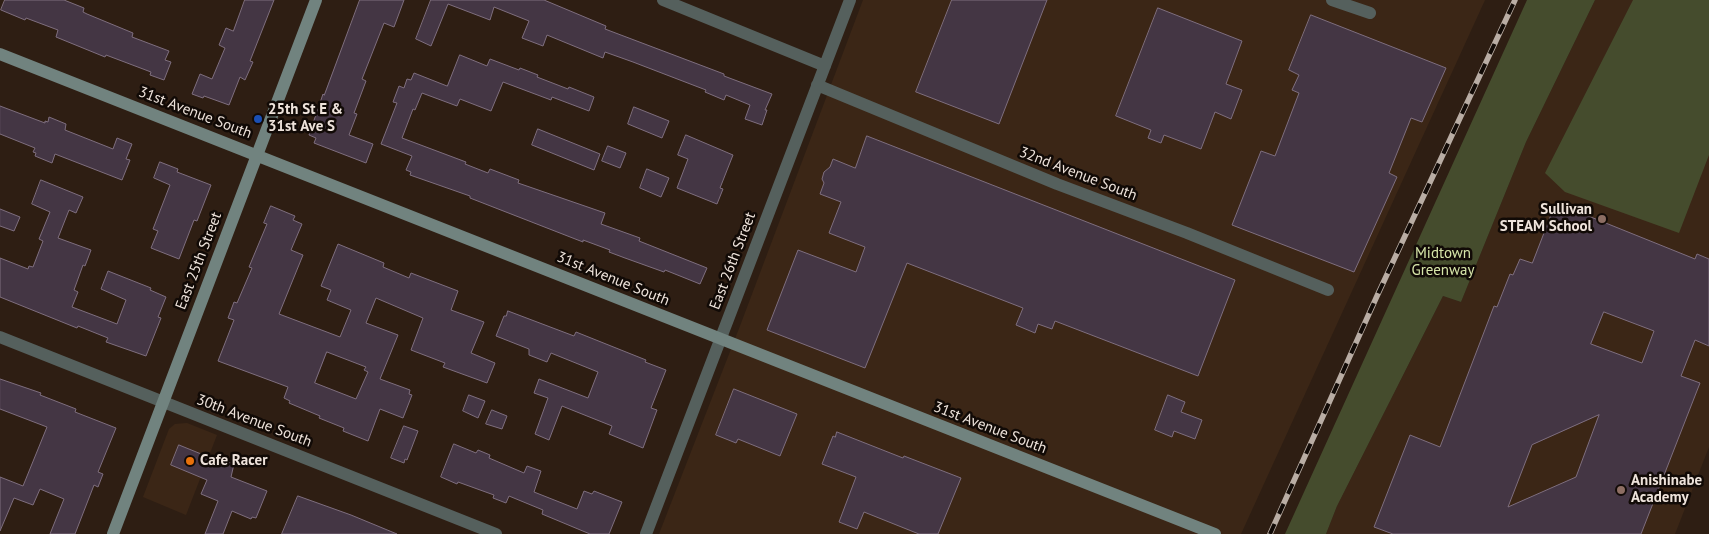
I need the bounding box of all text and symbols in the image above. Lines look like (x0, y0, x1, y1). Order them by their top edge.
street label: 31st Avenue South (136, 83, 254, 143)
place label: 25th St E & 31st Ave S (268, 101, 343, 136)
marker: 25th St E & 31st Ave S (252, 113, 264, 125)
street label: 32nd Avenue South (1016, 143, 1140, 205)
place label: Sullivan STEAM School (1500, 201, 1592, 236)
street label: East 25th Street (172, 210, 226, 312)
street label: East 26th Street (706, 210, 760, 312)
marker: Sullivan STEAM School (1596, 213, 1608, 225)
park label: Midtown Greenway (1411, 245, 1475, 280)
street label: 31st Avenue South (554, 248, 672, 310)
street label: 30th Avenue South (194, 391, 314, 451)
street label: 31st Avenue South (931, 398, 1049, 458)
place label: Cafe Racer (200, 452, 267, 470)
marker: Cafe Racer (184, 455, 196, 467)
place label: Anishinabe Academy (1631, 472, 1702, 507)
marker: Anishinabe Academy (1615, 484, 1627, 496)

